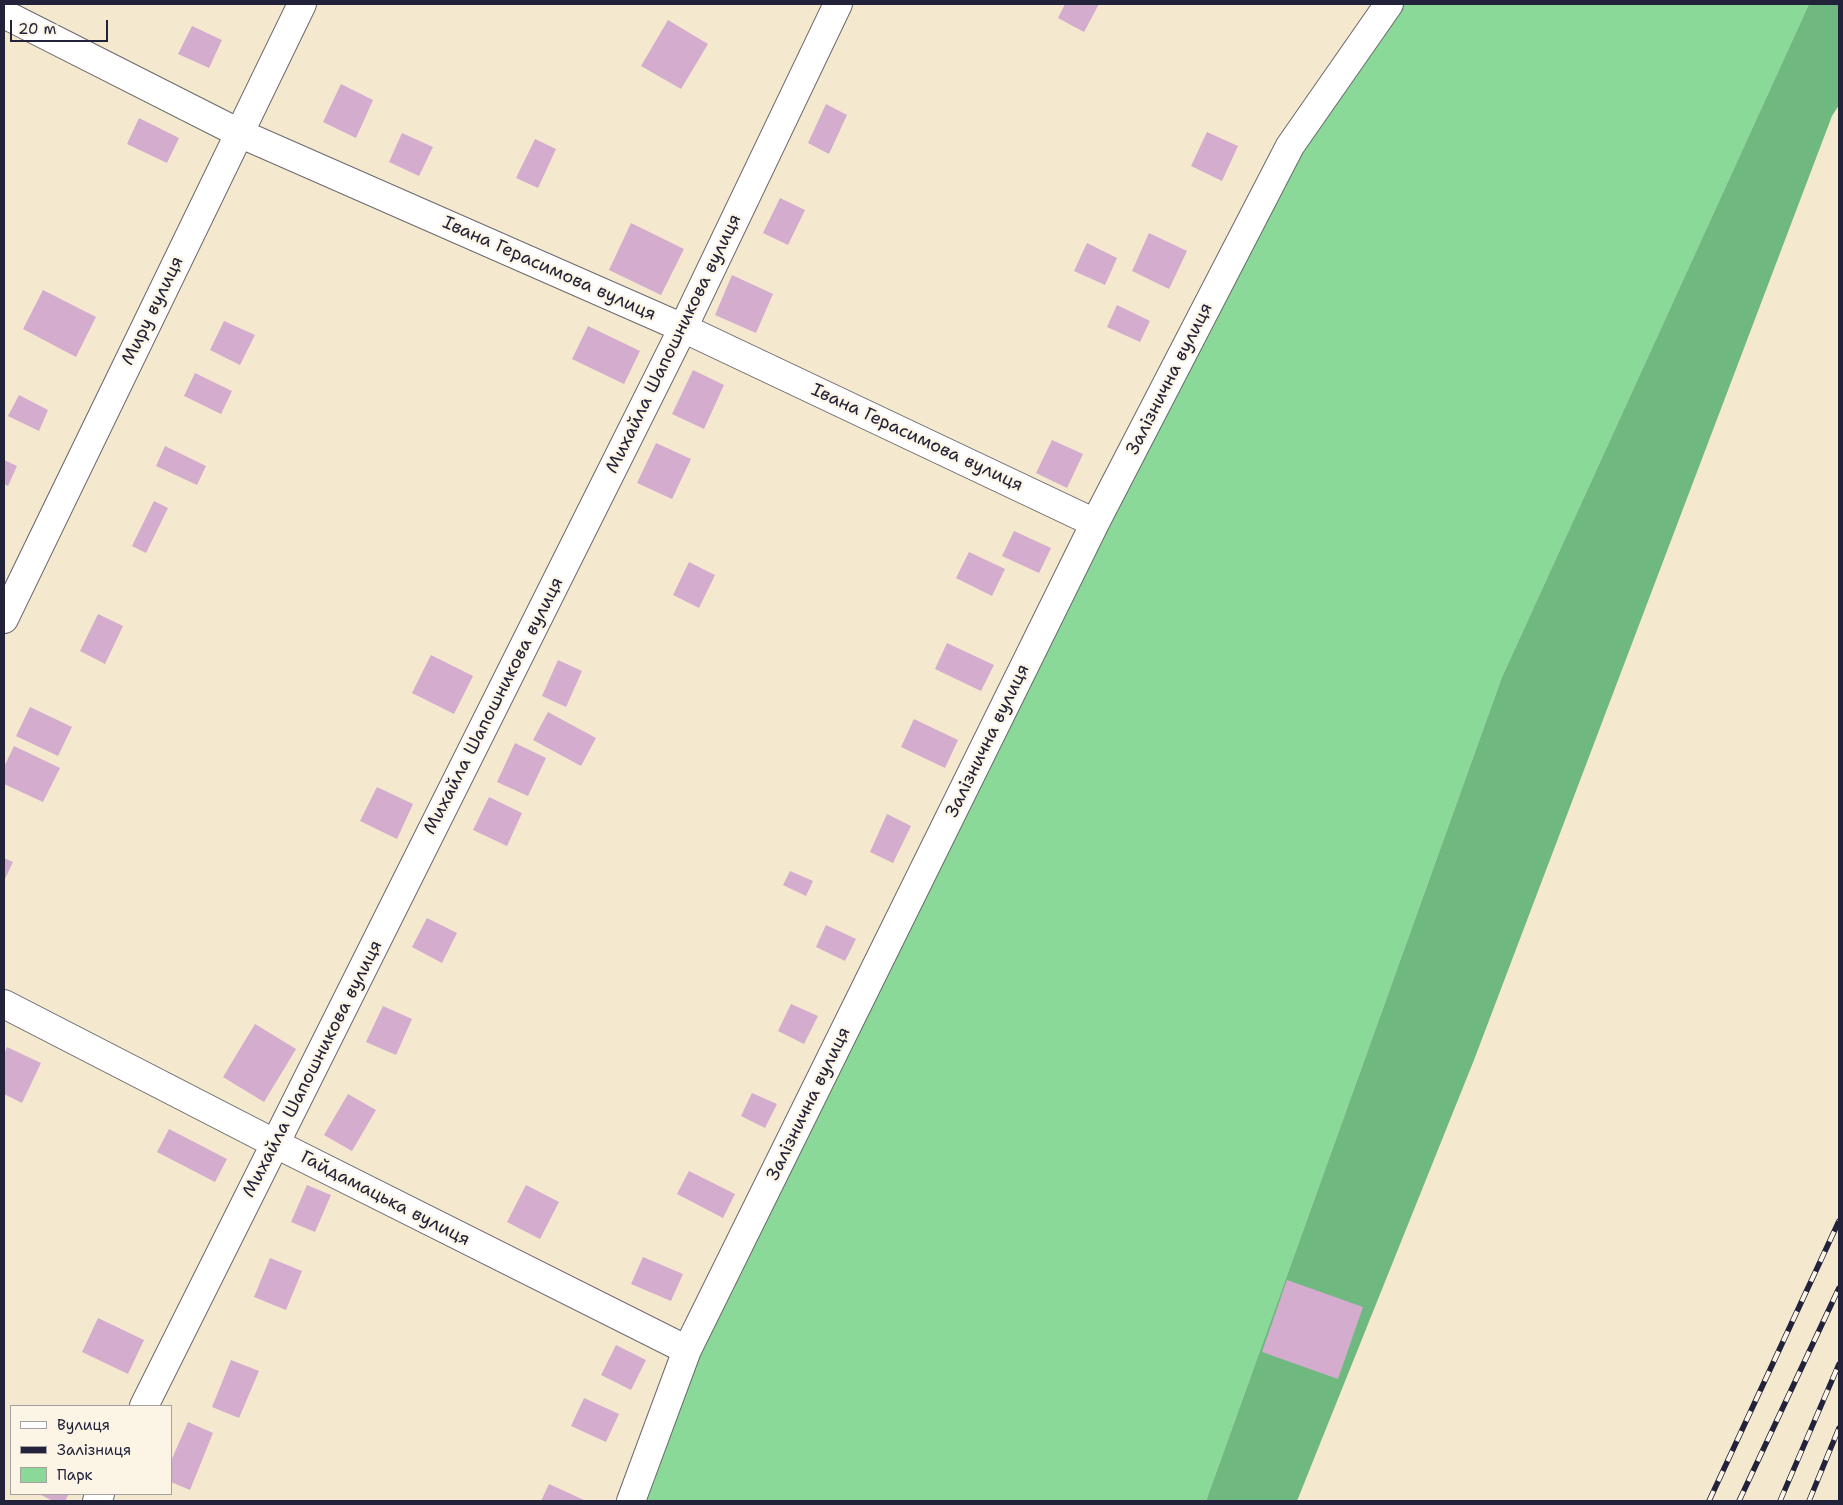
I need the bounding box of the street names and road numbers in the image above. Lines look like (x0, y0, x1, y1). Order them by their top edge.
street label: Михайла Шапошникова вулиця (602, 211, 746, 477)
street label: Івана Герасимова вулиця (439, 212, 659, 326)
street label: Миру вулиця (117, 253, 189, 369)
street label: Залізнична вулиця (1122, 299, 1218, 459)
street label: Івана Герасимова вулиця (808, 379, 1026, 497)
street label: Михайла Шапошникова вулиця (420, 574, 568, 838)
street label: Залізнична вулиця (942, 661, 1034, 821)
street label: Михайла Шапошникова вулиця (239, 937, 387, 1201)
street label: Залізнична вулиця (763, 1024, 855, 1184)
street label: Гайдамацька вулиця (297, 1147, 473, 1251)

